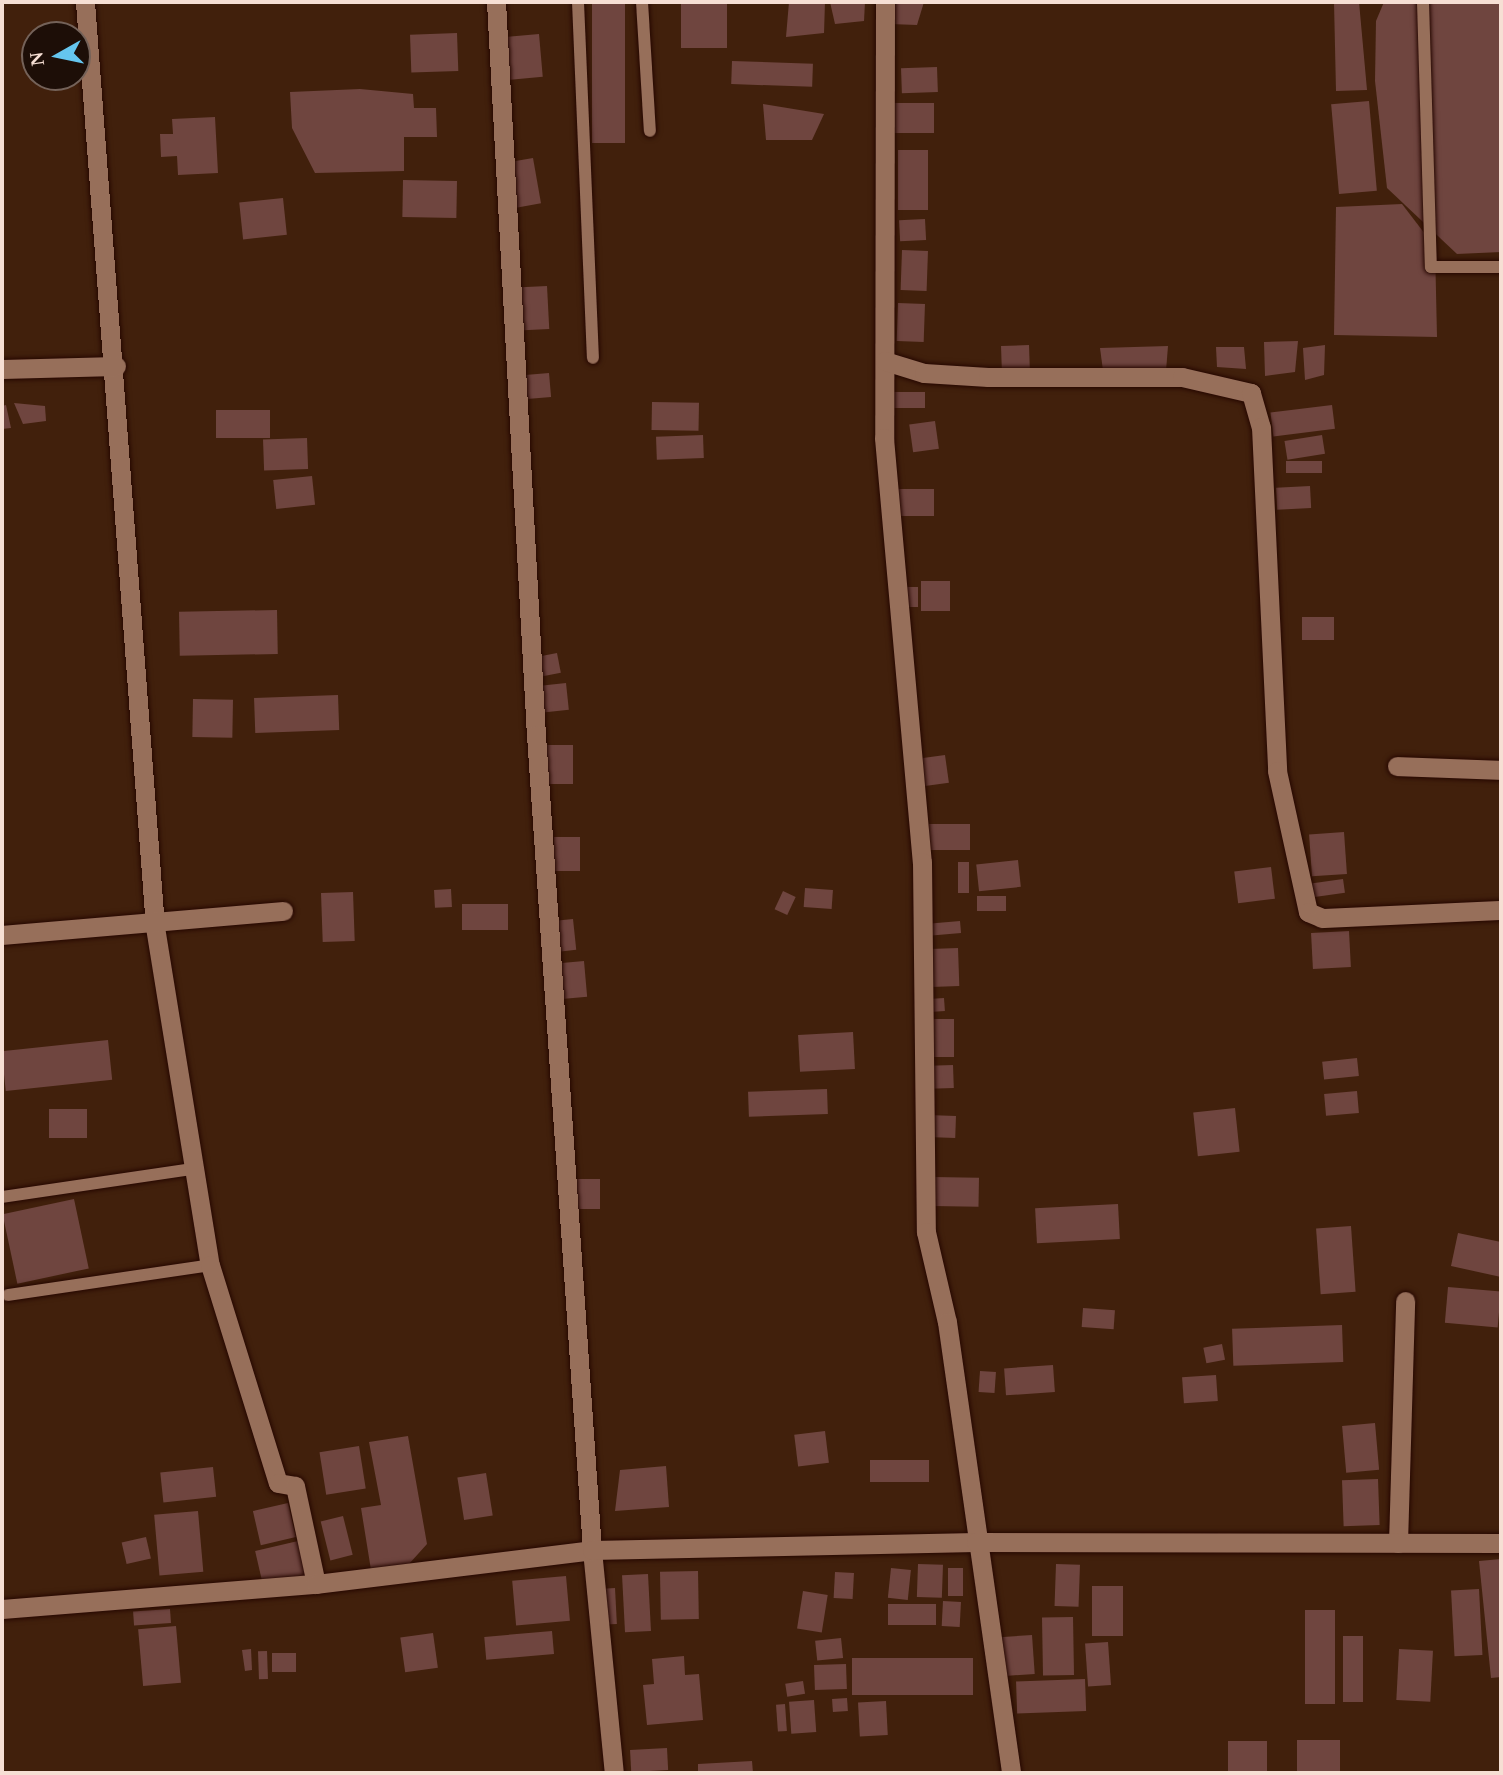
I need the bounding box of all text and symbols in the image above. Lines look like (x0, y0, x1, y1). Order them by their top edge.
north arrow (21, 21, 91, 91)
text: N (25, 51, 48, 67)

